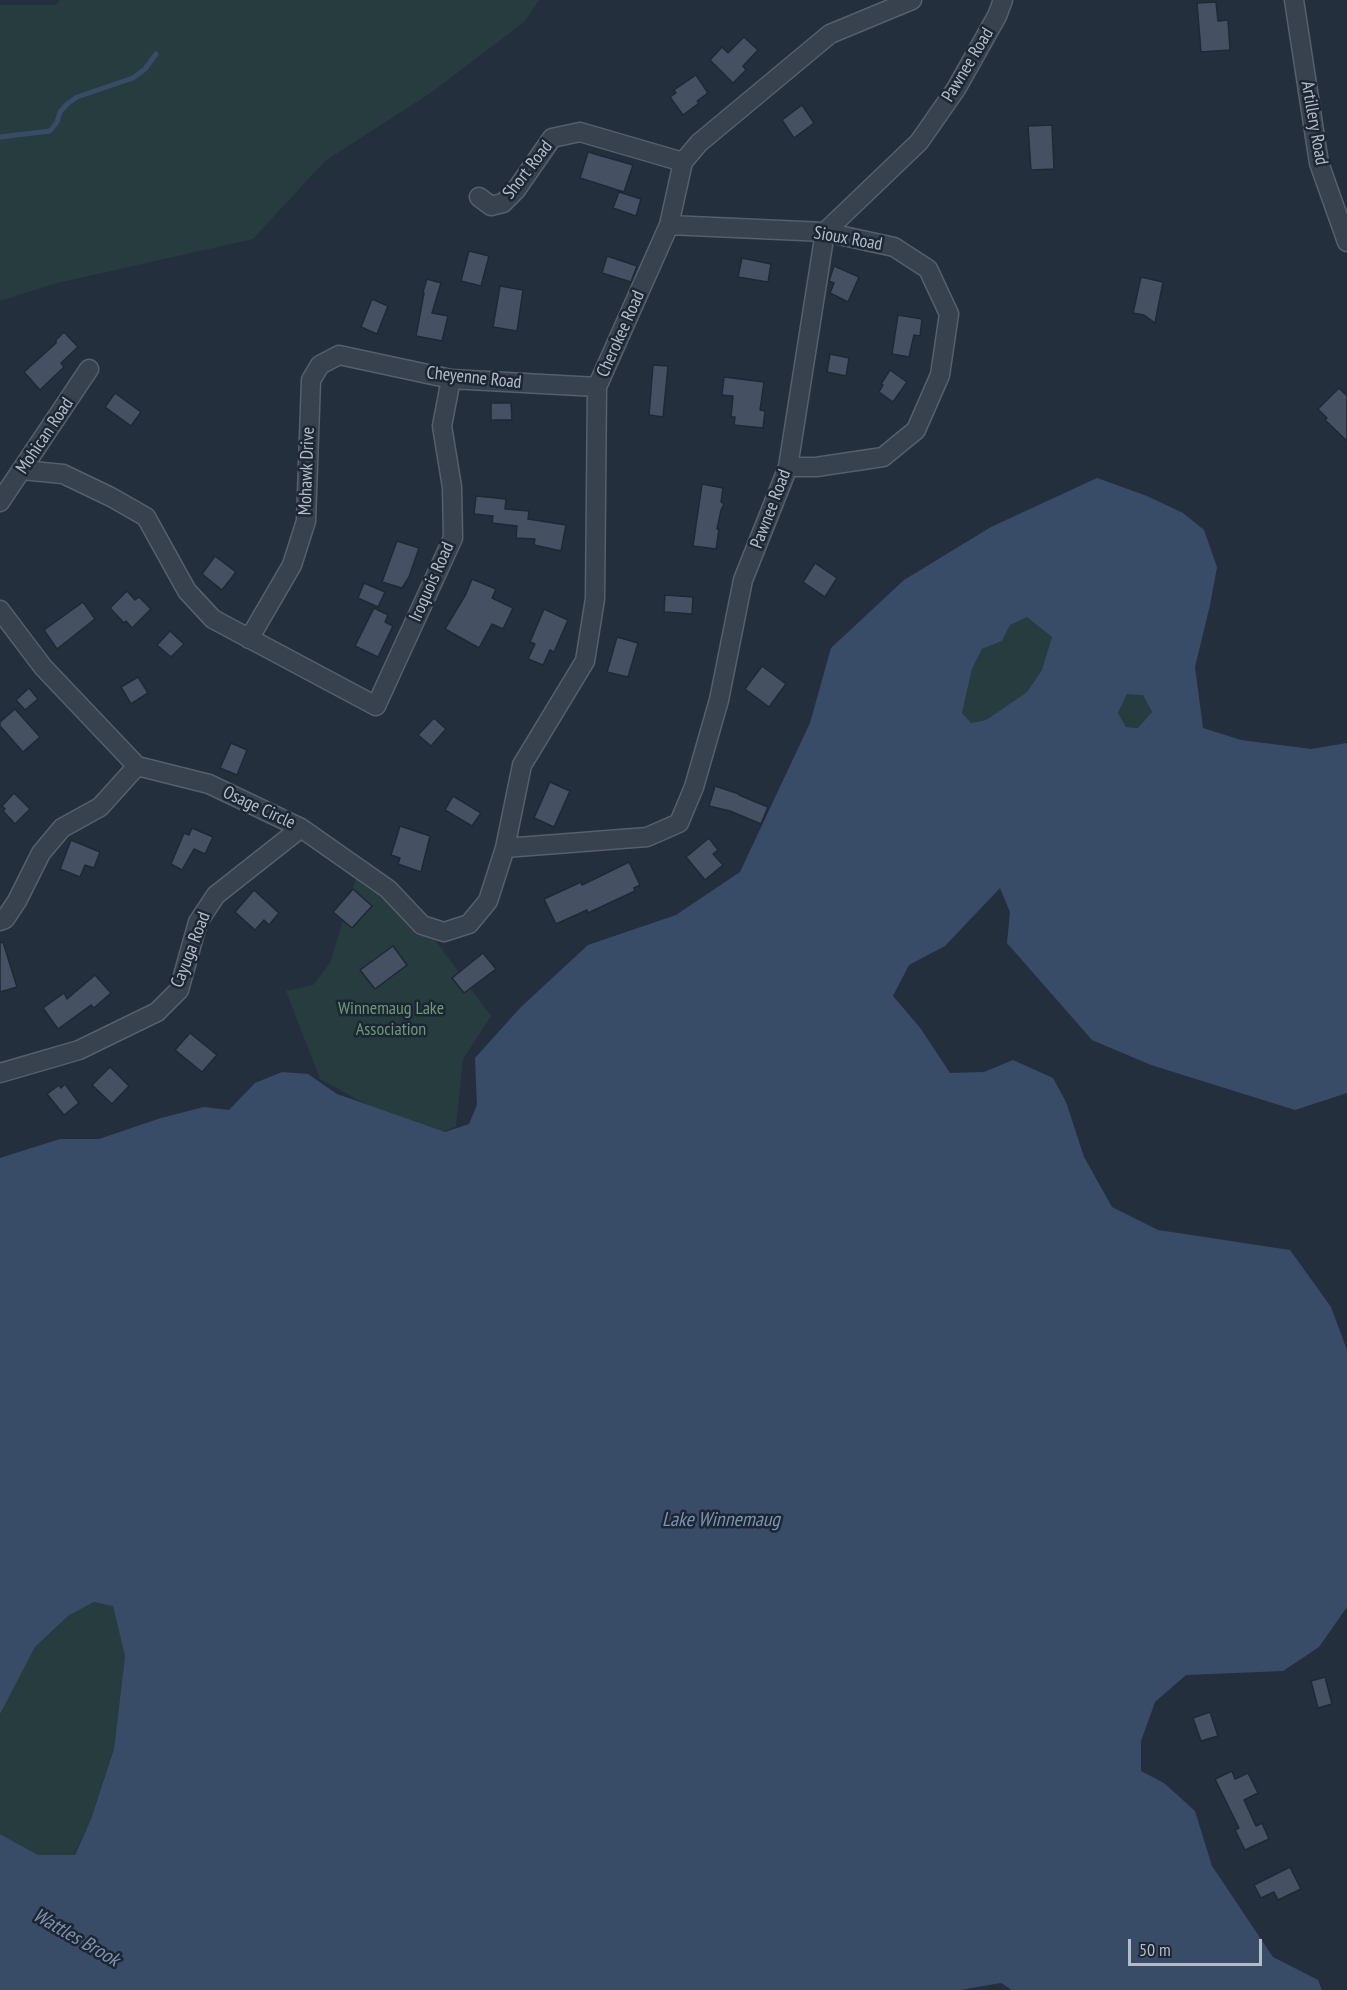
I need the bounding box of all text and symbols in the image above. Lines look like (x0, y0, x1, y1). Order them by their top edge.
street label: Pawnee Road (937, 24, 999, 106)
street label: Artillery Road (1296, 79, 1332, 167)
street label: Short Road (498, 136, 558, 204)
street label: Sioux Road (812, 222, 884, 256)
street label: Cherokee Road (592, 287, 650, 381)
street label: Cheyenne Road (426, 362, 522, 394)
street label: Mohican Road (12, 394, 78, 478)
street label: Mohawk Drive (295, 426, 319, 516)
street label: Pawnee Road (746, 467, 796, 551)
street label: Iroquois Road (405, 539, 459, 625)
street label: Osage Circle (219, 782, 299, 834)
street label: Cayuga Road (167, 909, 215, 991)
park label: Winnemaug Lake Association (338, 998, 444, 1040)
water label: Lake Winnemaug (662, 1508, 780, 1532)
water label: Wattles Brook (29, 1904, 123, 1972)
scale bar (1131, 1927, 1264, 1965)
text: 50 m (1139, 1938, 1171, 1961)

